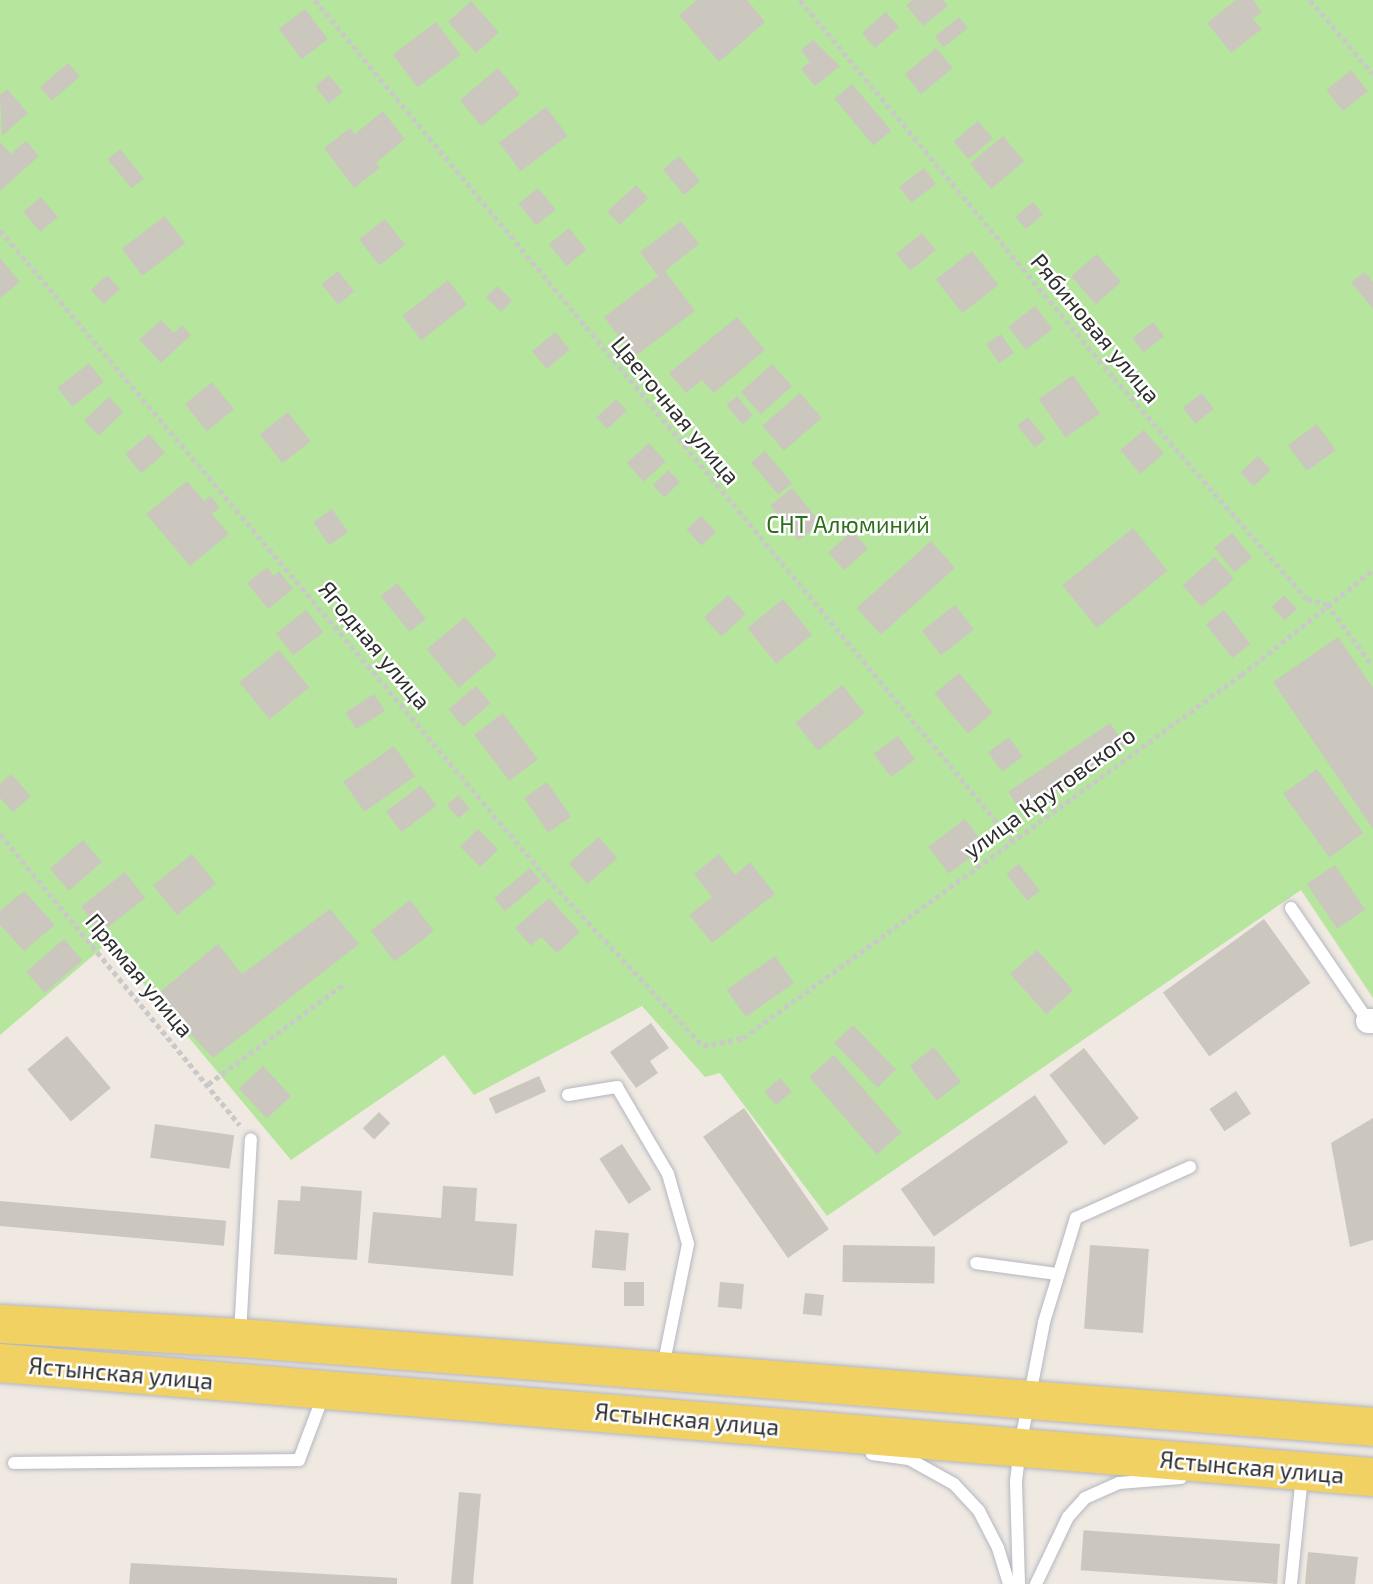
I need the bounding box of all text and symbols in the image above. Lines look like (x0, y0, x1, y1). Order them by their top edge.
street label: Рябиновая улица (1025, 248, 1167, 408)
street label: Цветочная улица (606, 330, 746, 490)
park label: СНТ Алюминий (766, 510, 930, 538)
street label: Ягодная улица (313, 575, 437, 715)
street label: улица Крутовского (958, 720, 1140, 864)
street label: Прямая улица (80, 908, 200, 1042)
street label: Ястынская улица (28, 1351, 214, 1395)
street label: Ястынская улица (594, 1397, 780, 1441)
street label: Ястынская улица (1159, 1445, 1345, 1489)

